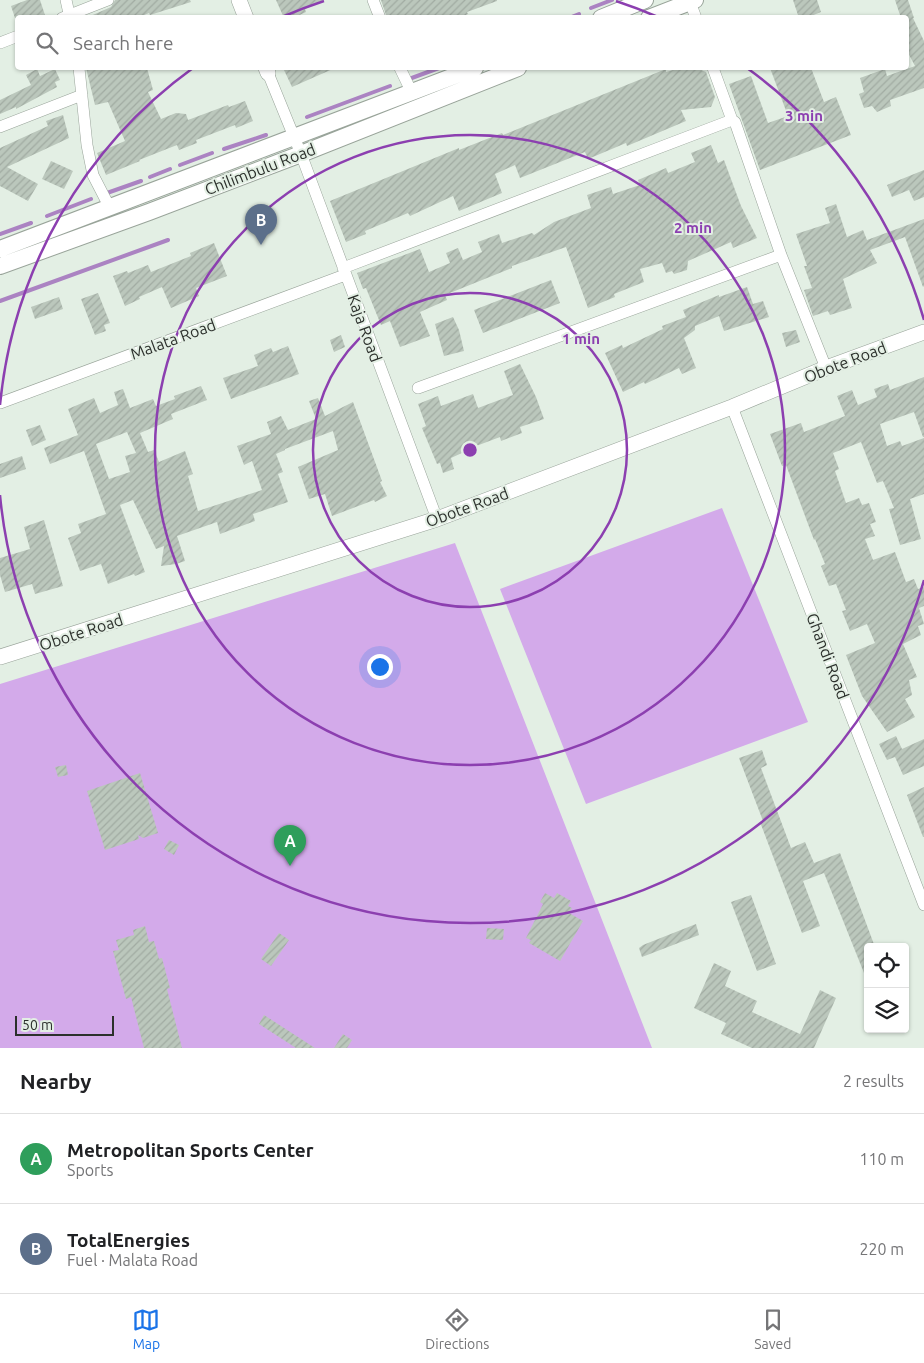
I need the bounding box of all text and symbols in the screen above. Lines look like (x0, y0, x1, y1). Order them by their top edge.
search box (15, 15, 909, 70)
icon: search (33, 29, 61, 57)
text: Search here (73, 32, 173, 54)
text: 3 min (785, 107, 823, 124)
street label: Chilimbulu Road (202, 140, 318, 198)
pin: B (245, 204, 277, 245)
text: 2 min (674, 219, 712, 236)
street label: Kaja Road (344, 292, 386, 364)
street label: Malata Road (128, 315, 218, 363)
text: 1 min (562, 330, 600, 347)
street label: Obote Road (801, 338, 889, 386)
centre of rings (461, 441, 479, 459)
street label: Obote Road (423, 484, 511, 530)
street label: Obote Road (37, 610, 125, 654)
street label: Ghandi Road (803, 610, 853, 702)
your location (367, 654, 393, 680)
pin: A (274, 825, 306, 866)
map controls (864, 943, 909, 1033)
button: locate (864, 943, 909, 988)
button: layers (864, 988, 909, 1033)
scale bar (15, 1013, 114, 1036)
text: 50 m (22, 1017, 53, 1033)
text: Nearby (20, 1069, 91, 1093)
text: 2 results (843, 1072, 904, 1090)
text: Metropolitan Sports Center (67, 1139, 314, 1161)
text: A (30, 1150, 42, 1168)
text: 110 m (859, 1150, 904, 1168)
text: Sports (67, 1161, 113, 1179)
text: TotalEnergies (67, 1229, 190, 1251)
text: B (31, 1240, 41, 1258)
text: 220 m (859, 1240, 904, 1258)
text: Fuel · Malata Road (67, 1251, 198, 1269)
tab: Map (132, 1306, 160, 1352)
tab: Directions (425, 1306, 489, 1352)
tab: Saved (754, 1306, 792, 1352)

